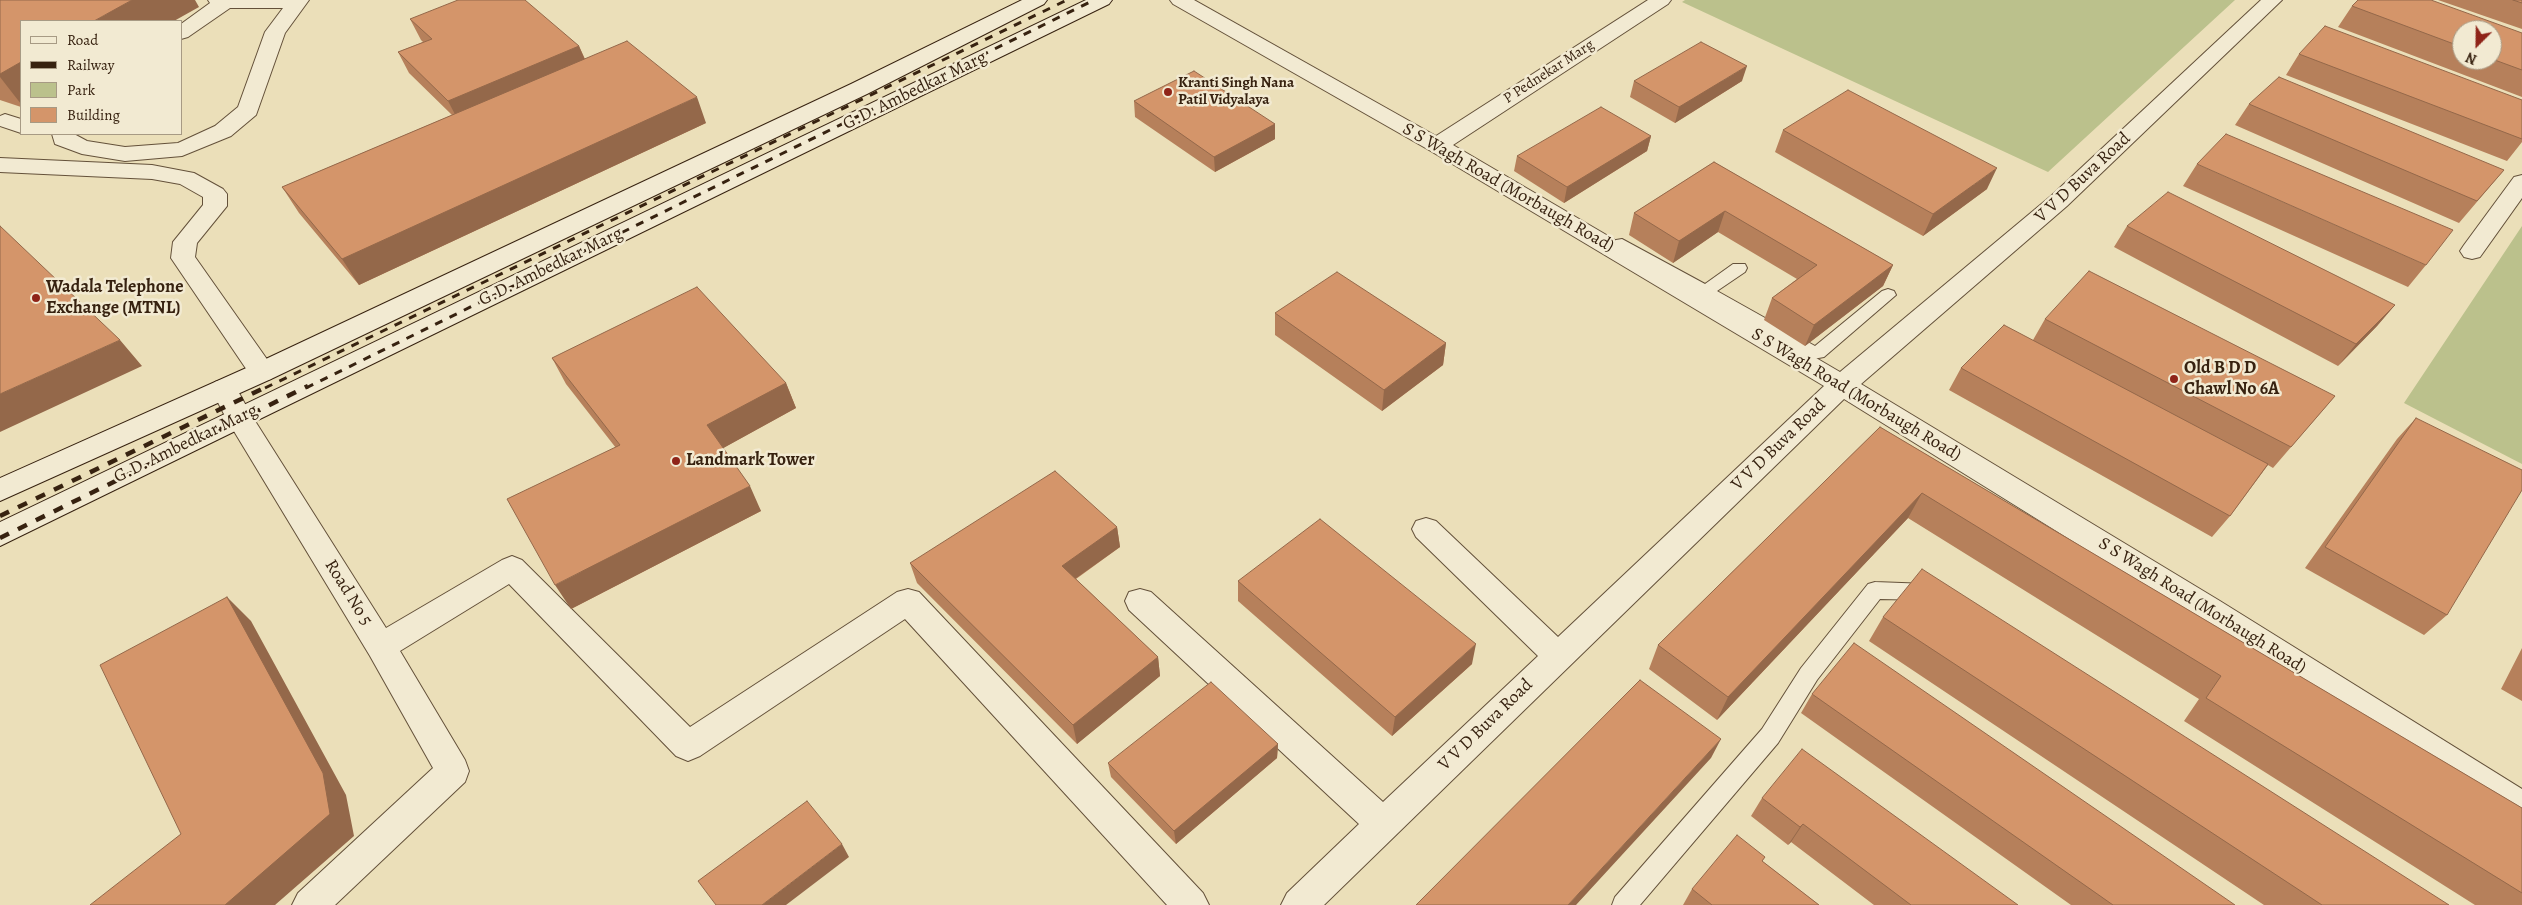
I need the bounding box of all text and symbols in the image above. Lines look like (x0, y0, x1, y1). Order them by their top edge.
legend (20, 20, 182, 135)
north arrow (2452, 20, 2502, 70)
text: Road (67, 30, 98, 50)
street label: P Pednekar Marg (1500, 36, 1598, 108)
street label: G.D. Ambedkar Marg (840, 47, 990, 135)
text: N (2463, 48, 2480, 69)
text: Railway (67, 55, 114, 75)
place label: Kranti Singh Nana Patil Vidyalaya (1178, 74, 1294, 109)
text: Park (67, 80, 95, 100)
marker: Kranti Singh Nana Patil Vidyalaya (1162, 86, 1174, 98)
text: Building (67, 105, 120, 125)
street label: S S Wagh Road (Morbaugh Road) (1398, 118, 1618, 258)
street label: V V D Buva Road (2031, 128, 2135, 228)
street label: G.D. Ambedkar Marg (476, 223, 626, 311)
place label: Wadala Telephone Exchange (MTNL) (46, 277, 183, 320)
marker: Wadala Telephone Exchange (MTNL) (30, 292, 42, 304)
street label: S S Wagh Road (Morbaugh Road) (1747, 324, 1965, 466)
place label: Old B D D Chawl No 6A (2184, 358, 2279, 400)
marker: Old B D D Chawl No 6A (2168, 373, 2180, 385)
street label: V V D Buva Road (1727, 395, 1831, 495)
street label: G.D. Ambedkar Marg (111, 400, 261, 488)
place label: Landmark Tower (686, 450, 815, 472)
marker: Landmark Tower (670, 455, 682, 467)
street label: S S Wagh Road (Morbaugh Road) (2094, 533, 2310, 679)
street label: Road No 5 (319, 556, 377, 630)
street label: V V D Buva Road (1434, 675, 1538, 775)

